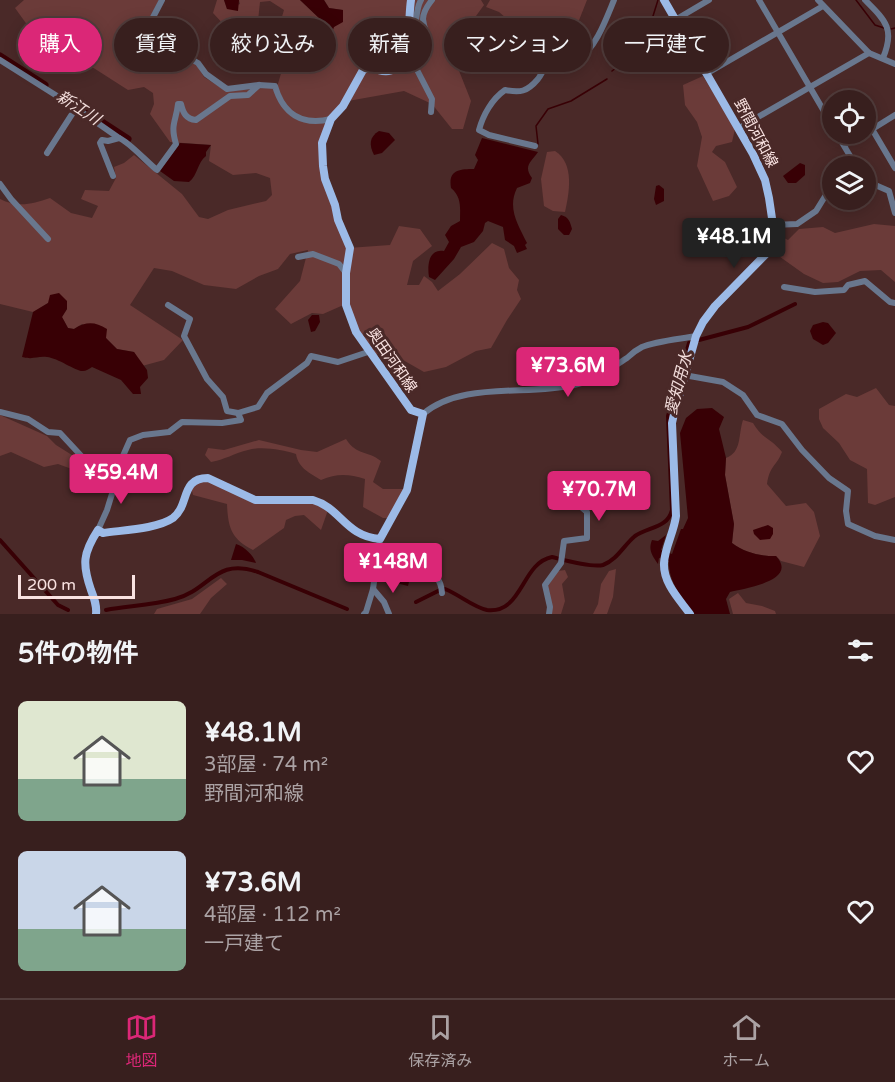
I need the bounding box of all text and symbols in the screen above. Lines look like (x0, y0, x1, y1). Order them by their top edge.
chip: 購入 (18, 18, 102, 72)
chip: 賃貸 (114, 18, 198, 72)
chip: 絞り込み (210, 18, 336, 72)
chip: 新着 (348, 18, 432, 72)
chip: マンション (444, 18, 591, 72)
chip: 一戸建て (603, 18, 729, 72)
water label: 新江川 (53, 86, 106, 130)
map controls (822, 90, 876, 210)
button: locate (822, 90, 876, 144)
street label: 野間河和線 (730, 96, 782, 170)
button: layers (822, 156, 876, 210)
pin: ¥48.1M (685, 218, 783, 269)
text: ¥48.1M (696, 225, 772, 249)
street label: 奥田河和線 (363, 324, 421, 396)
pin: ¥73.6M (519, 347, 617, 398)
water label: 愛知用水 (661, 348, 697, 417)
text: ¥73.6M (530, 354, 606, 378)
pin: ¥59.4M (72, 454, 170, 505)
text: ¥59.4M (84, 461, 158, 485)
pin: ¥70.7M (550, 471, 648, 522)
text: ¥70.7M (561, 478, 637, 502)
pin: ¥148M (351, 543, 435, 594)
text: ¥148M (358, 550, 428, 574)
scale bar (18, 572, 135, 600)
text: 200 m (27, 575, 76, 595)
icon: filters (844, 634, 877, 667)
text: 5件の物件 (18, 638, 138, 669)
text: ¥48.1M (204, 717, 302, 748)
icon: home (66, 725, 138, 797)
icon: heart (844, 745, 877, 778)
text: 3部屋 · 74 m² (204, 753, 328, 777)
text: 野間河和線 (204, 782, 304, 806)
text: ¥73.6M (204, 867, 302, 898)
icon: home (66, 875, 138, 947)
icon: heart (844, 895, 877, 928)
text: 4部屋 · 112 m² (204, 903, 341, 927)
text: 一戸建て (204, 932, 284, 956)
tab: 地図 (125, 1011, 158, 1071)
tab: 保存済み (408, 1011, 472, 1071)
tab: ホーム (722, 1011, 770, 1071)

